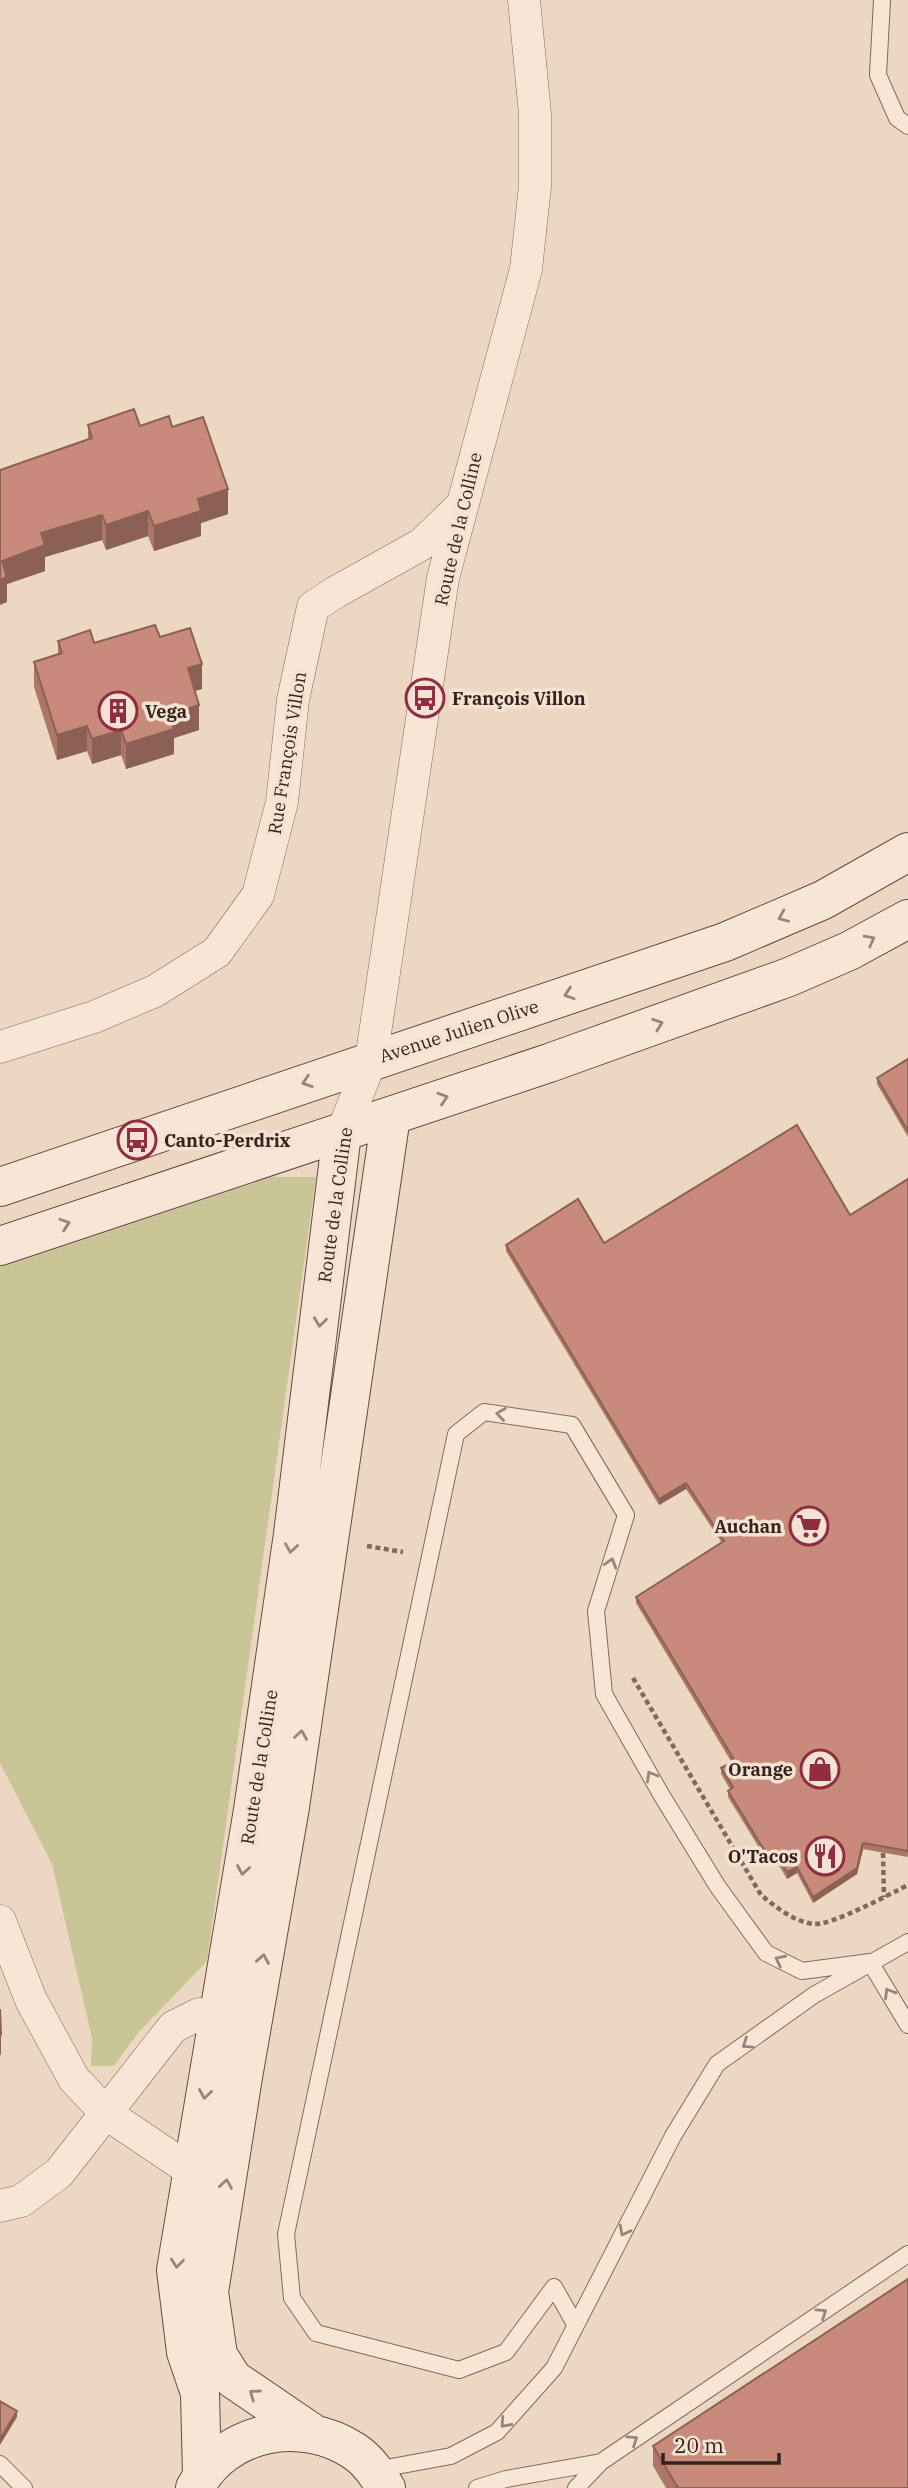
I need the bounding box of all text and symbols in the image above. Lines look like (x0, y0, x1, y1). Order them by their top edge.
street label: Route de la Colline (429, 450, 487, 608)
street label: Rue François Villon (263, 670, 311, 836)
bus stop icon: François Villon (404, 677, 446, 719)
place label: François Villon (452, 687, 586, 710)
building icon: Vega (97, 690, 139, 732)
place label: Vega (145, 700, 187, 723)
one-way arrow (777, 909, 790, 923)
one-way arrow (862, 935, 875, 948)
one-way arrow (563, 986, 575, 1000)
street label: Avenue Julien Olive (376, 994, 542, 1068)
one-way arrow (652, 1018, 664, 1032)
one-way arrow (301, 1074, 313, 1088)
one-way arrow (437, 1092, 449, 1106)
bus stop icon: Canto-Perdrix (116, 1119, 158, 1161)
street label: Route de la Colline (313, 1126, 357, 1284)
place label: Canto-Perdrix (164, 1129, 291, 1152)
one-way arrow (58, 1218, 70, 1232)
one-way arrow (312, 1316, 327, 1328)
one-way arrow (495, 1407, 507, 1422)
supermarket icon: Auchan (788, 1505, 830, 1547)
place label: Auchan (715, 1515, 782, 1538)
one-way arrow (284, 1542, 299, 1554)
one-way arrow (602, 1558, 617, 1570)
street label: Route de la Colline (235, 1688, 283, 1846)
one-way arrow (293, 1729, 308, 1741)
shop icon: Orange (799, 1748, 841, 1790)
place label: Orange (728, 1758, 793, 1781)
one-way arrow (646, 1771, 659, 1783)
restaurant icon: O'Tacos (804, 1835, 846, 1877)
place label: O'Tacos (728, 1845, 798, 1868)
one-way arrow (236, 1864, 251, 1876)
one-way arrow (255, 1953, 270, 1965)
one-way arrow (775, 1955, 787, 1969)
one-way arrow (884, 1988, 897, 2001)
one-way arrow (742, 2036, 755, 2048)
one-way arrow (198, 2088, 213, 2100)
one-way arrow (218, 2178, 233, 2189)
one-way arrow (619, 2224, 632, 2237)
one-way arrow (170, 2258, 185, 2269)
one-way arrow (814, 2309, 827, 2321)
one-way arrow (249, 2390, 262, 2402)
one-way arrow (501, 2415, 513, 2428)
scale bar (663, 2422, 778, 2466)
text: 20 m (674, 2431, 724, 2459)
one-way arrow (626, 2435, 639, 2448)

